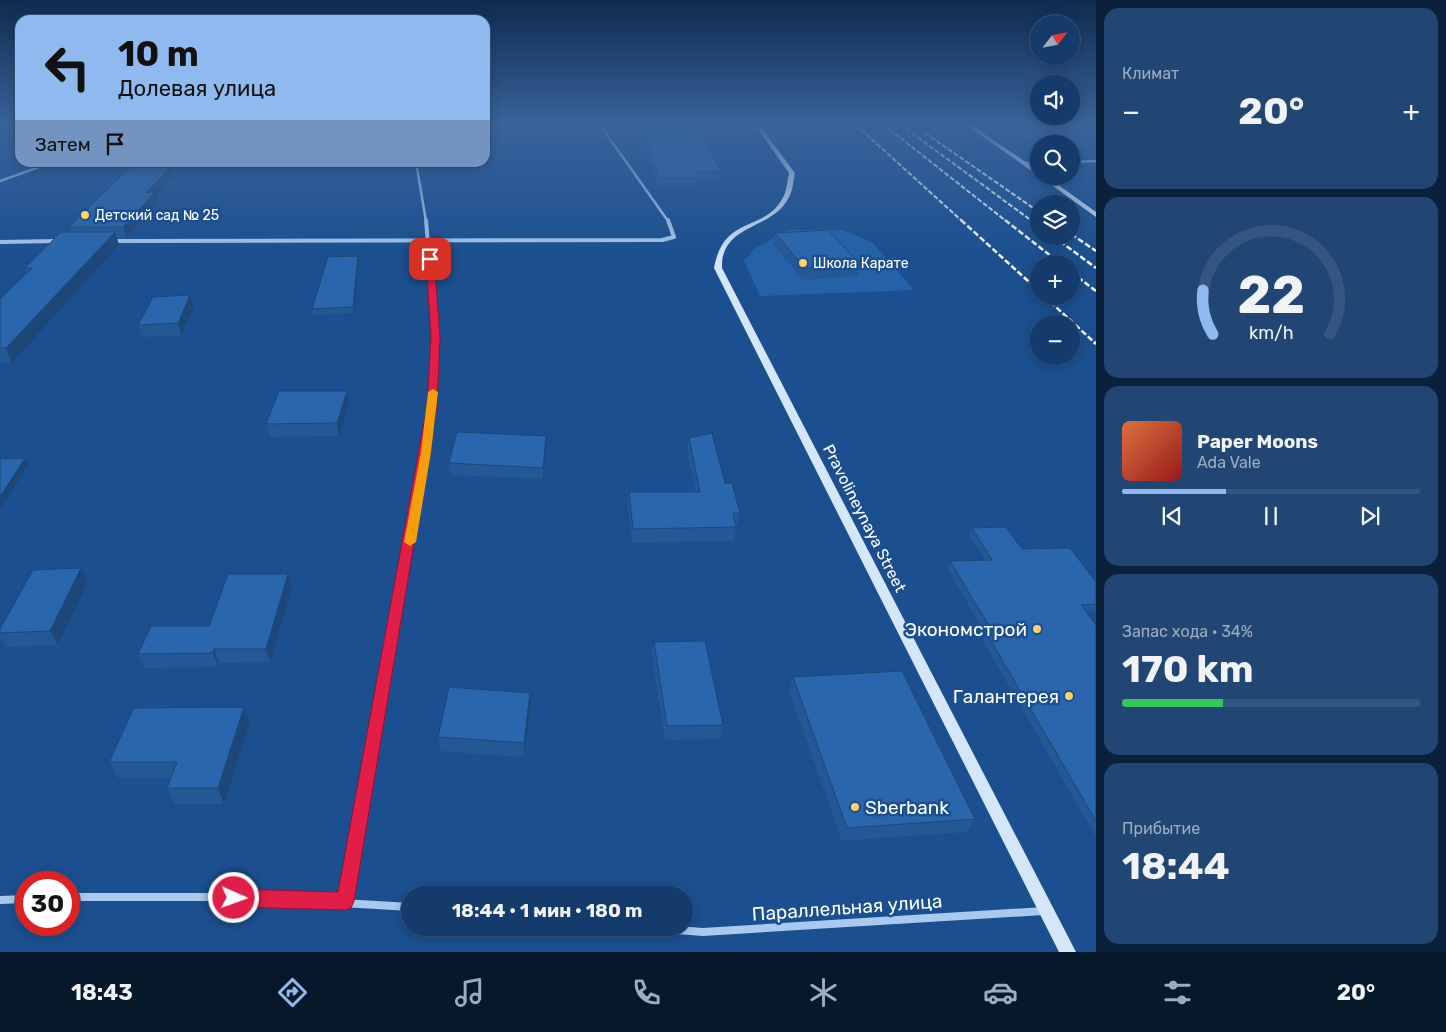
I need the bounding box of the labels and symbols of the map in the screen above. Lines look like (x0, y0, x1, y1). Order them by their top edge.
north arrow (1030, 15, 1080, 65)
place label: Детский сад № 25 (95, 207, 219, 224)
marker: Детский сад № 25 (79, 209, 91, 221)
pin (409, 238, 451, 280)
place label: Школа Карате (813, 255, 909, 272)
marker: Школа Карате (797, 257, 809, 269)
street label: Pravolineynaya Street (819, 441, 910, 595)
place label: Экономстрой (905, 618, 1027, 641)
marker: Экономстрой (1031, 623, 1043, 635)
place label: Галантерея (953, 685, 1059, 708)
marker: Галантерея (1063, 690, 1075, 702)
place label: Sberbank (865, 796, 949, 819)
marker: Sberbank (849, 801, 861, 813)
speed limit sign: 30 (15, 871, 80, 936)
position arrow (207, 871, 259, 923)
street label: Параллельная улица (751, 889, 943, 926)

